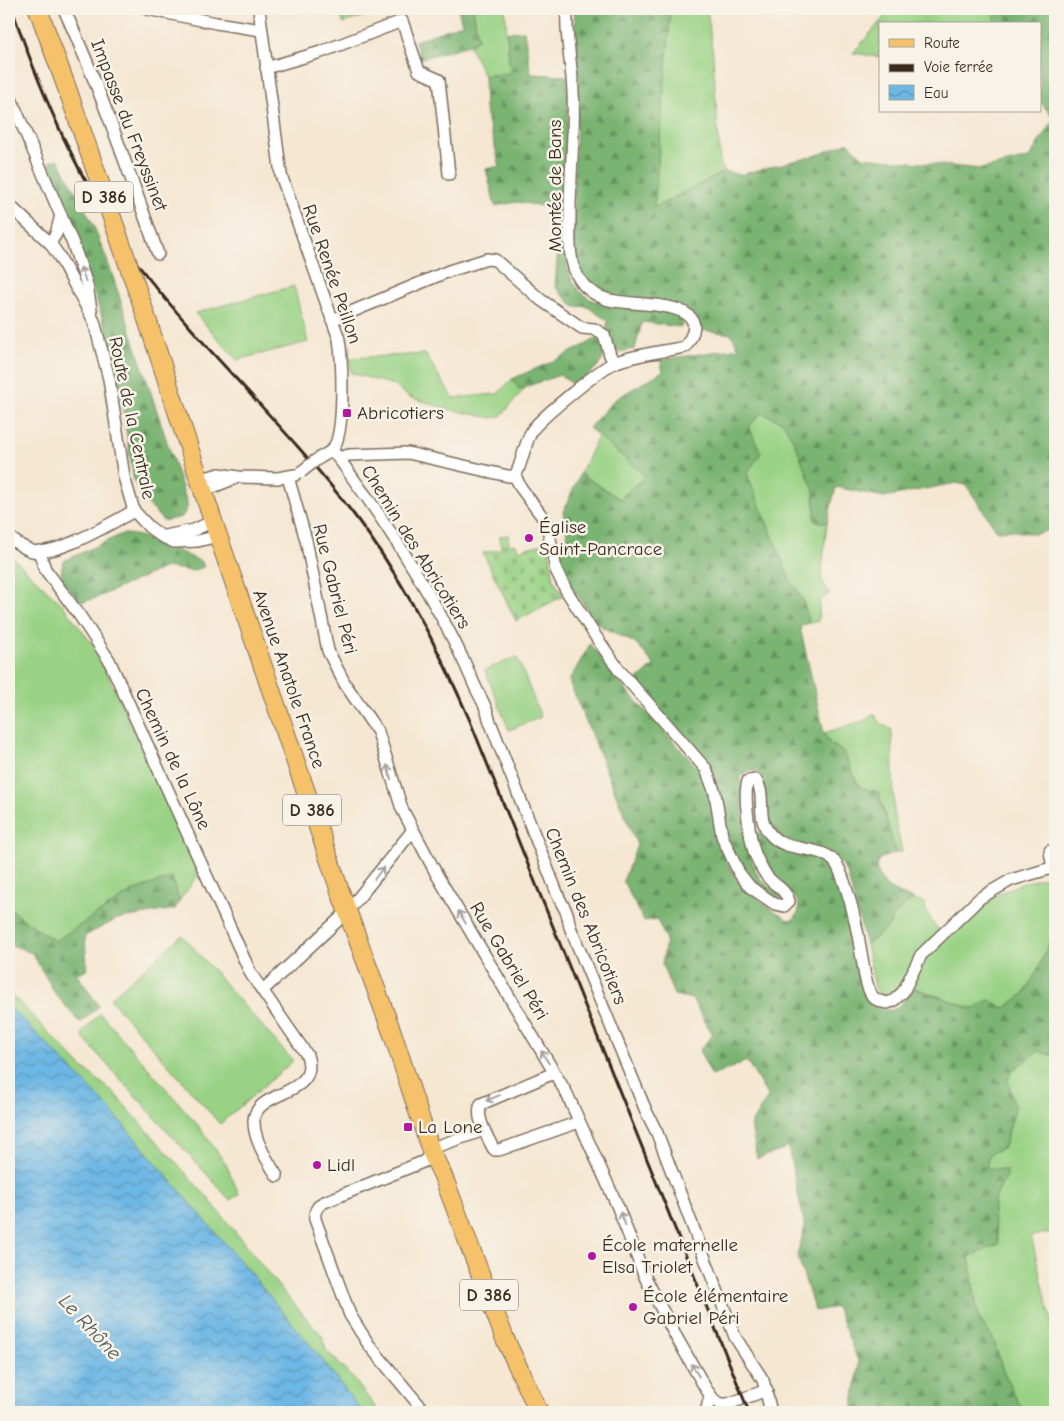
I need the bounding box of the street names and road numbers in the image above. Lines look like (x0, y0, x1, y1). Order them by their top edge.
street label: Impasse du Freyssinet (86, 36, 172, 215)
street label: Montée de Bans (544, 120, 566, 252)
road number: D 386 (75, 182, 133, 212)
street label: Rue Renée Peillon (298, 201, 366, 347)
street label: Route de la Centrale (104, 335, 160, 501)
street label: Chemin des Abricotiers (357, 461, 475, 633)
street label: Rue Gabriel Péri (308, 522, 362, 656)
street label: Avenue Anatole France (248, 587, 330, 771)
street label: Chemin de la Lône (131, 685, 215, 833)
road number: D 386 (283, 794, 341, 826)
street label: Chemin des Abricotiers (540, 824, 632, 1008)
street label: Rue Gabriel Péri (465, 898, 553, 1024)
road number: D 386 (460, 1280, 518, 1310)

